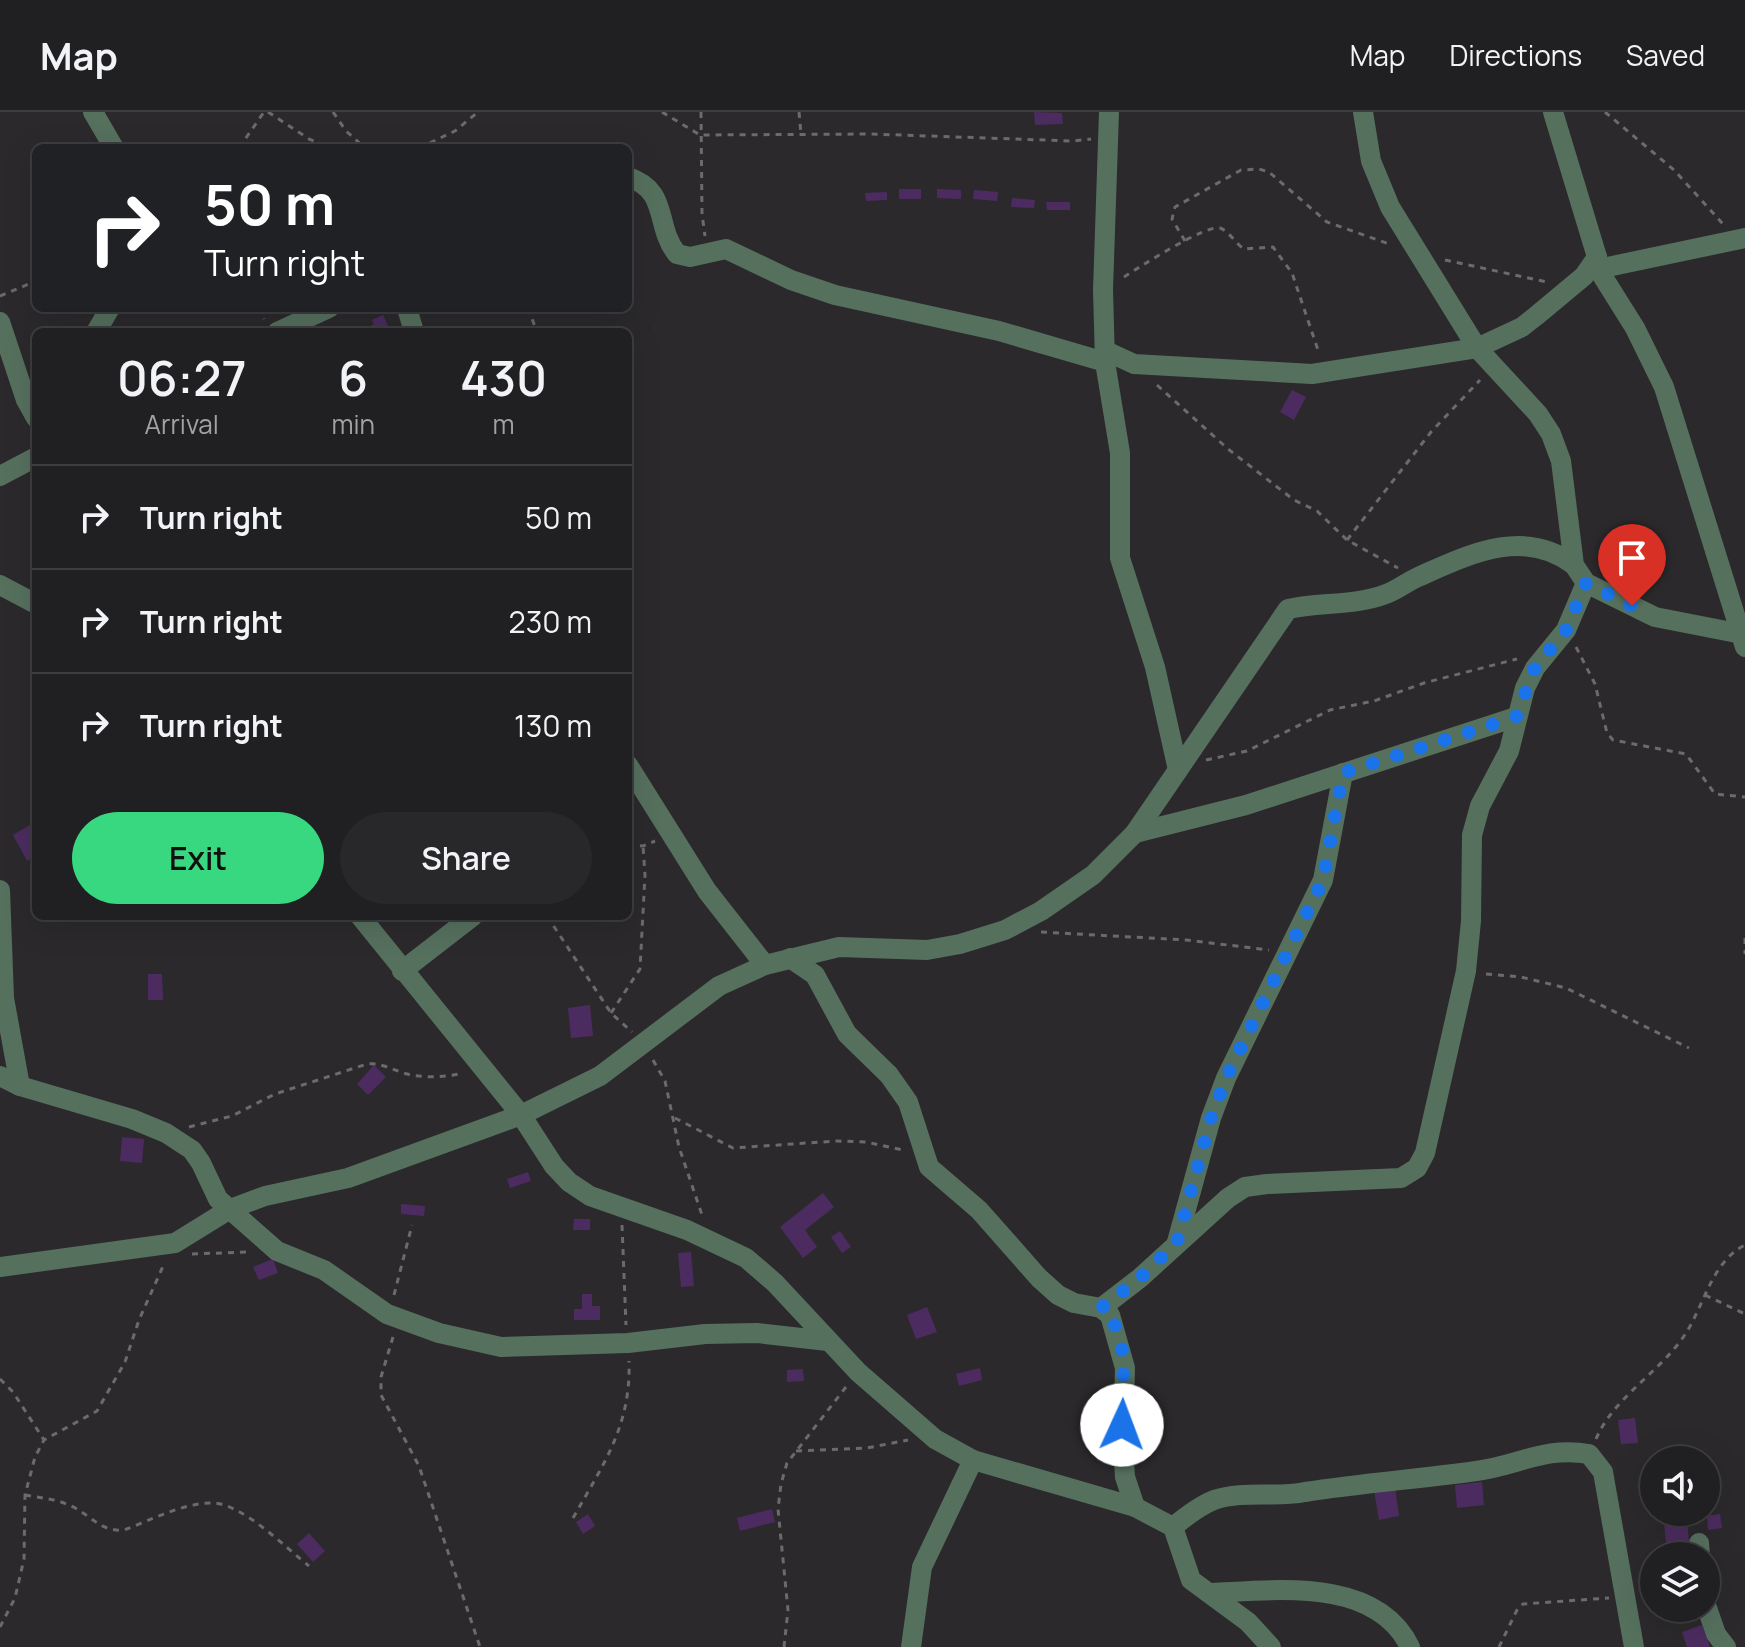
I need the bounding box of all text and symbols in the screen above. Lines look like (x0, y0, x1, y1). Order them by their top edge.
text: Map (40, 29, 118, 81)
text: Map (1350, 36, 1405, 74)
text: Directions (1449, 36, 1582, 74)
text: Saved (1626, 36, 1705, 74)
text: 50 m (204, 165, 335, 242)
icon: right (72, 176, 176, 280)
text: Turn right (204, 238, 365, 287)
text: 06:27 (117, 345, 247, 410)
text: 6 (338, 345, 368, 410)
text: 430 (460, 345, 547, 410)
text: Arrival (145, 406, 219, 442)
text: min (331, 406, 375, 442)
text: m (492, 406, 515, 442)
icon: right (72, 495, 116, 539)
text: Turn right (140, 497, 283, 538)
text: 50 m (525, 497, 592, 538)
pin (1598, 524, 1666, 606)
icon: arrive (1610, 536, 1654, 580)
icon: right (72, 599, 116, 643)
text: Turn right (140, 601, 283, 642)
text: 230 m (509, 601, 592, 642)
icon: right (72, 703, 116, 747)
text: Turn right (140, 705, 283, 746)
text: 130 m (514, 705, 592, 746)
button: Exit (72, 812, 324, 904)
button: Share (340, 812, 592, 904)
position arrow (1080, 1383, 1164, 1467)
map controls (1640, 1446, 1720, 1622)
button: sound (1640, 1446, 1720, 1526)
button: layers (1640, 1542, 1720, 1622)

